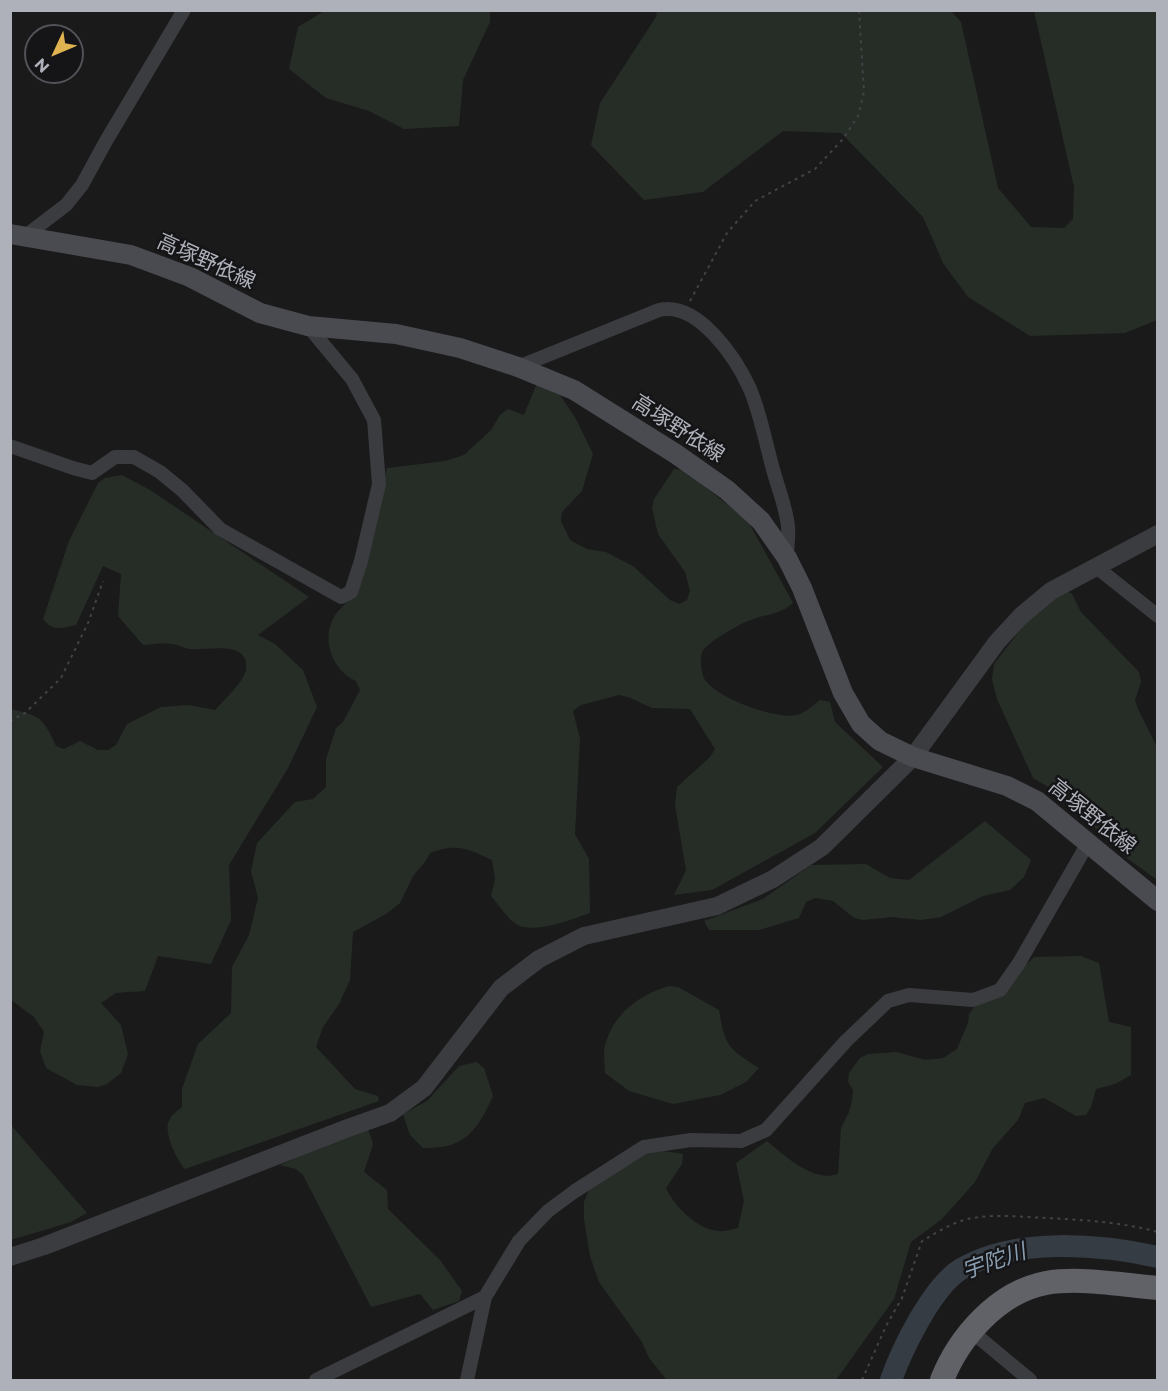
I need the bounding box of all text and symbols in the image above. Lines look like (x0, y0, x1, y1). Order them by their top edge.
north arrow (24, 24, 84, 84)
text: N (31, 54, 53, 77)
street label: 高塚野依線 (153, 229, 259, 295)
street label: 高塚野依線 (627, 390, 729, 468)
street label: 高塚野依線 (1043, 774, 1141, 860)
water label: 宇陀川 (959, 1239, 1029, 1285)

